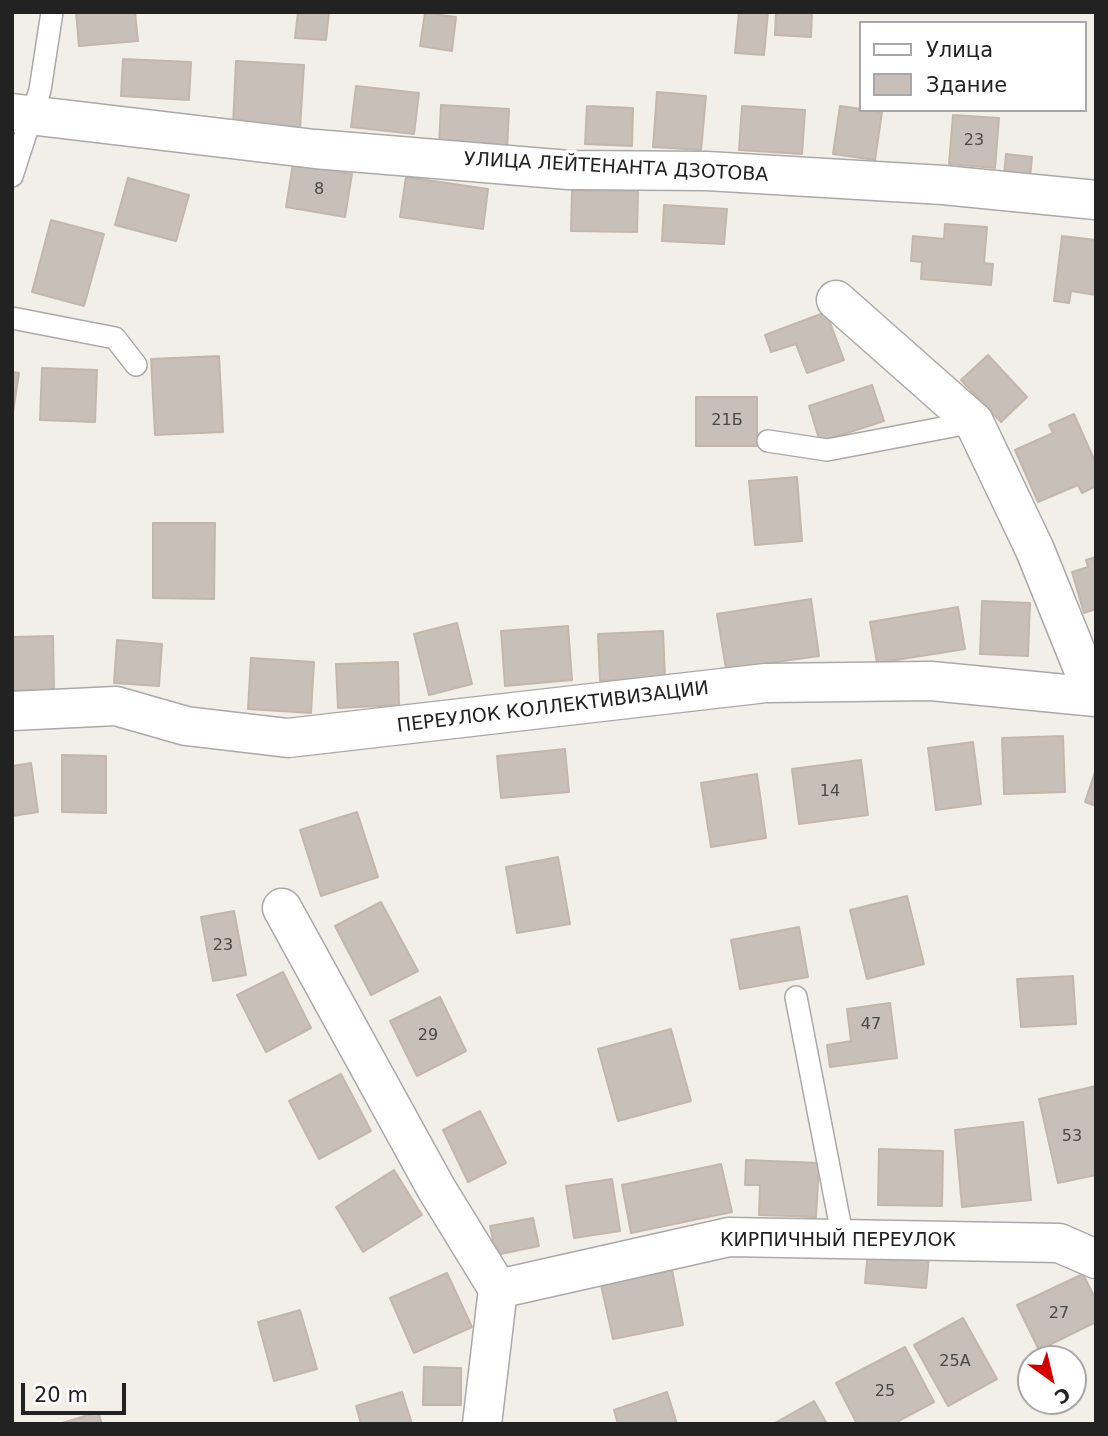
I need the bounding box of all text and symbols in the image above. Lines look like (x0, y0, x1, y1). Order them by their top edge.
legend (860, 21, 1087, 112)
text: Улица (926, 38, 993, 62)
text: Здание (926, 73, 1007, 97)
house number: 23 (964, 131, 984, 151)
street label: УЛИЦА ЛЕЙТЕНАНТА ДЗОТОВА (463, 149, 769, 187)
house number: 8 (314, 180, 324, 200)
house number: 21Б (711, 411, 743, 431)
street label: ПЕРЕУЛОК КОЛЛЕКТИВИЗАЦИИ (396, 678, 710, 738)
house number: 14 (820, 782, 840, 802)
house number: 23 (213, 936, 233, 956)
house number: 47 (861, 1015, 881, 1035)
house number: 29 (418, 1026, 438, 1046)
house number: 53 (1062, 1127, 1082, 1147)
street label: КИРПИЧНЫЙ ПЕРЕУЛОК (720, 1230, 956, 1252)
house number: 27 (1049, 1304, 1069, 1324)
north arrow (1017, 1345, 1087, 1415)
house number: 25А (939, 1352, 971, 1372)
scale bar (24, 1370, 130, 1414)
house number: 25 (875, 1382, 895, 1402)
text: 20 m (34, 1383, 88, 1407)
text: С (1051, 1383, 1075, 1409)

